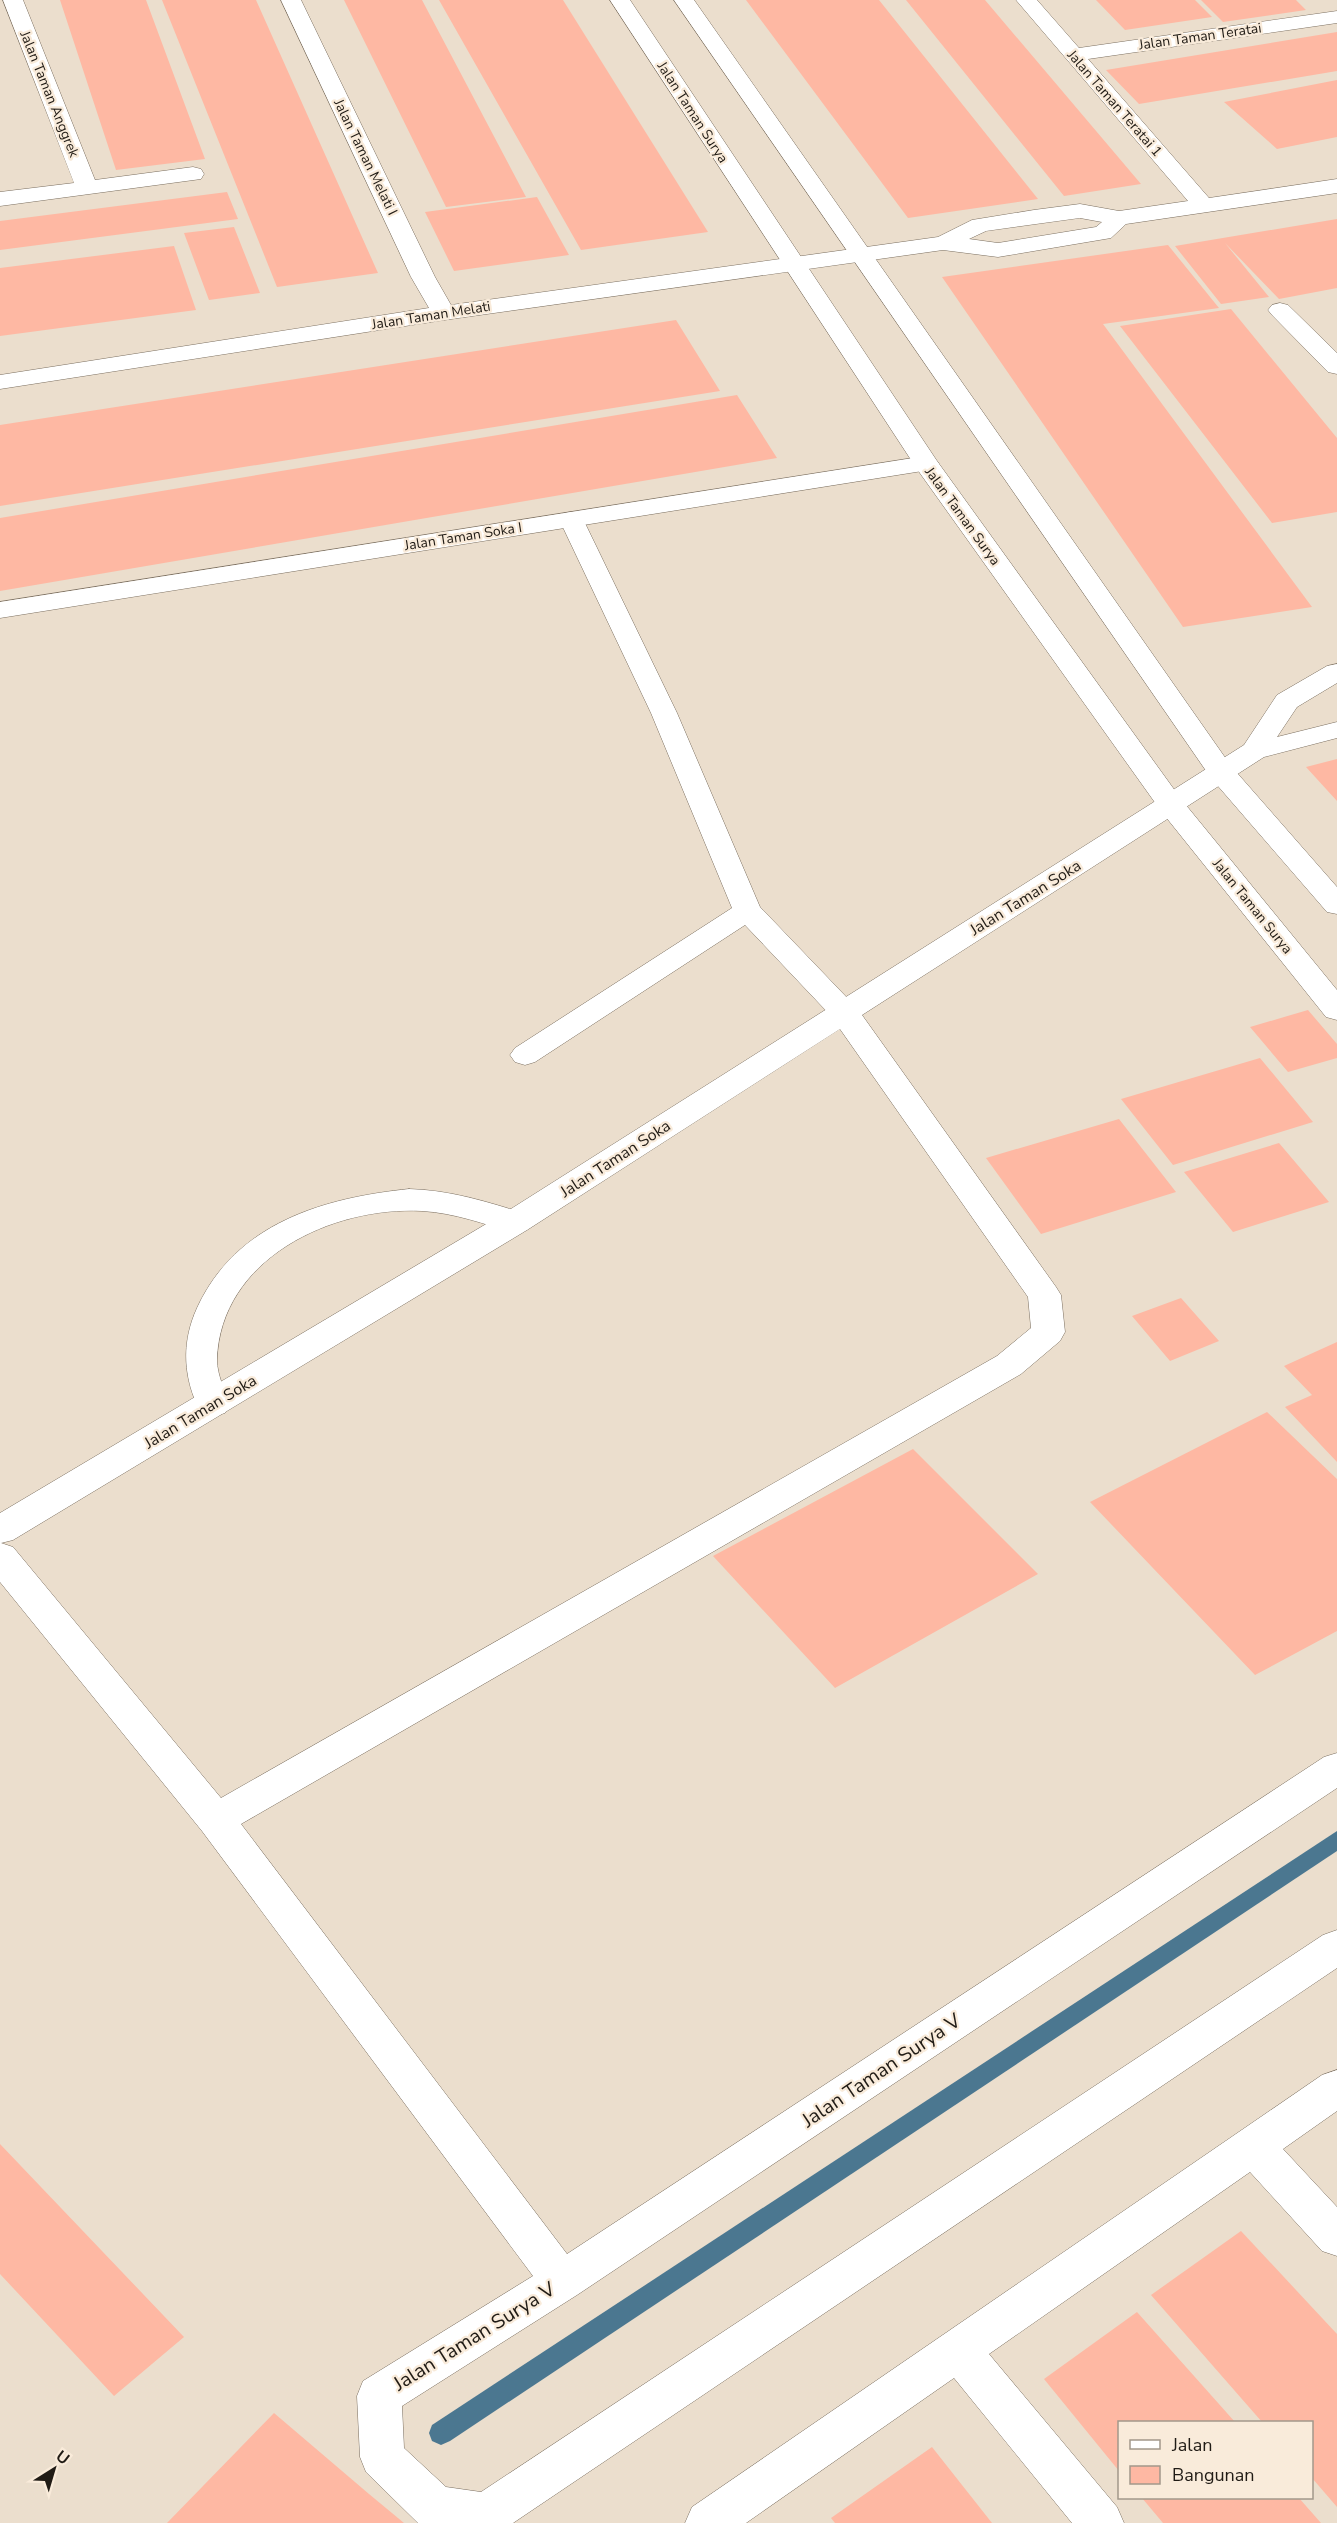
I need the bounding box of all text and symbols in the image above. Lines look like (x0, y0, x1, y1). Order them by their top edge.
street label: Jalan Taman Teratai (1137, 18, 1263, 55)
street label: Jalan Taman Anggrek (15, 27, 84, 161)
street label: Jalan Taman Teratai 1 (1062, 45, 1166, 161)
street label: Jalan Taman Surya (652, 57, 732, 167)
street label: Jalan Taman Melati I (329, 95, 402, 219)
street label: Jalan Taman Melati (369, 297, 492, 334)
street label: Jalan Taman Surya (920, 462, 1005, 569)
street label: Jalan Taman Soka I (402, 518, 523, 555)
street label: Jalan Taman Surya (1208, 854, 1297, 958)
street label: Jalan Taman Soka (965, 855, 1085, 941)
street label: Jalan Taman Soka (555, 1115, 675, 1203)
street label: Jalan Taman Soka (139, 1370, 261, 1455)
street label: Jalan Taman Surya V (796, 2007, 966, 2134)
street label: Jalan Taman Surya V (387, 2275, 561, 2398)
legend (1118, 2421, 1313, 2499)
text: Jalan (1171, 2433, 1212, 2457)
north arrow (24, 2439, 84, 2499)
text: U (51, 2445, 74, 2470)
text: Bangunan (1172, 2463, 1255, 2487)

